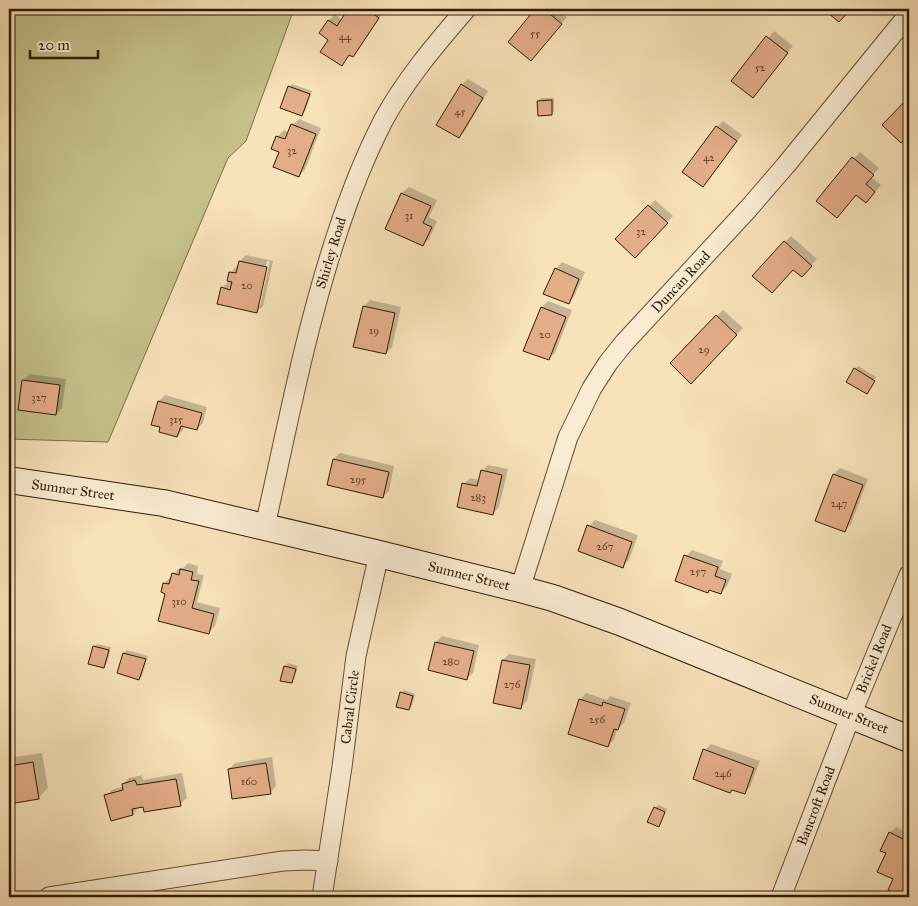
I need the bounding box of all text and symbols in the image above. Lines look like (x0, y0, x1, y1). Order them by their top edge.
house number: 55 (530, 27, 540, 40)
scale bar (30, 28, 98, 60)
house number: 44 (339, 30, 352, 43)
text: 20 m (38, 36, 70, 54)
house number: 52 (755, 61, 766, 74)
house number: 45 (454, 105, 466, 118)
house number: 32 (287, 144, 297, 157)
house number: 42 (703, 151, 715, 164)
house number: 31 (405, 209, 413, 222)
street label: Shirley Road (312, 215, 350, 291)
house number: 32 (636, 225, 646, 238)
street label: Duncan Road (648, 248, 714, 316)
house number: 20 (241, 279, 253, 292)
house number: 19 (369, 324, 379, 337)
house number: 20 (539, 328, 551, 341)
house number: 29 (698, 343, 710, 356)
house number: 327 (31, 391, 47, 404)
house number: 315 (169, 413, 183, 426)
house number: 295 (350, 473, 366, 486)
street label: Sumner Street (30, 476, 116, 504)
house number: 283 (470, 491, 486, 504)
house number: 247 (831, 497, 848, 510)
house number: 267 (597, 540, 614, 553)
street label: Sumner Street (426, 558, 512, 594)
house number: 257 (690, 565, 706, 578)
house number: 310 (171, 595, 187, 608)
street label: Brickel Road (852, 622, 896, 696)
house number: 280 (442, 655, 460, 668)
street label: Cabral Circle (337, 669, 363, 745)
house number: 276 (504, 678, 521, 691)
street label: Sumner Street (807, 690, 891, 738)
house number: 256 (589, 713, 605, 726)
street label: Bancroft Road (793, 764, 839, 848)
house number: 246 (714, 767, 732, 780)
house number: 160 (241, 775, 257, 788)

